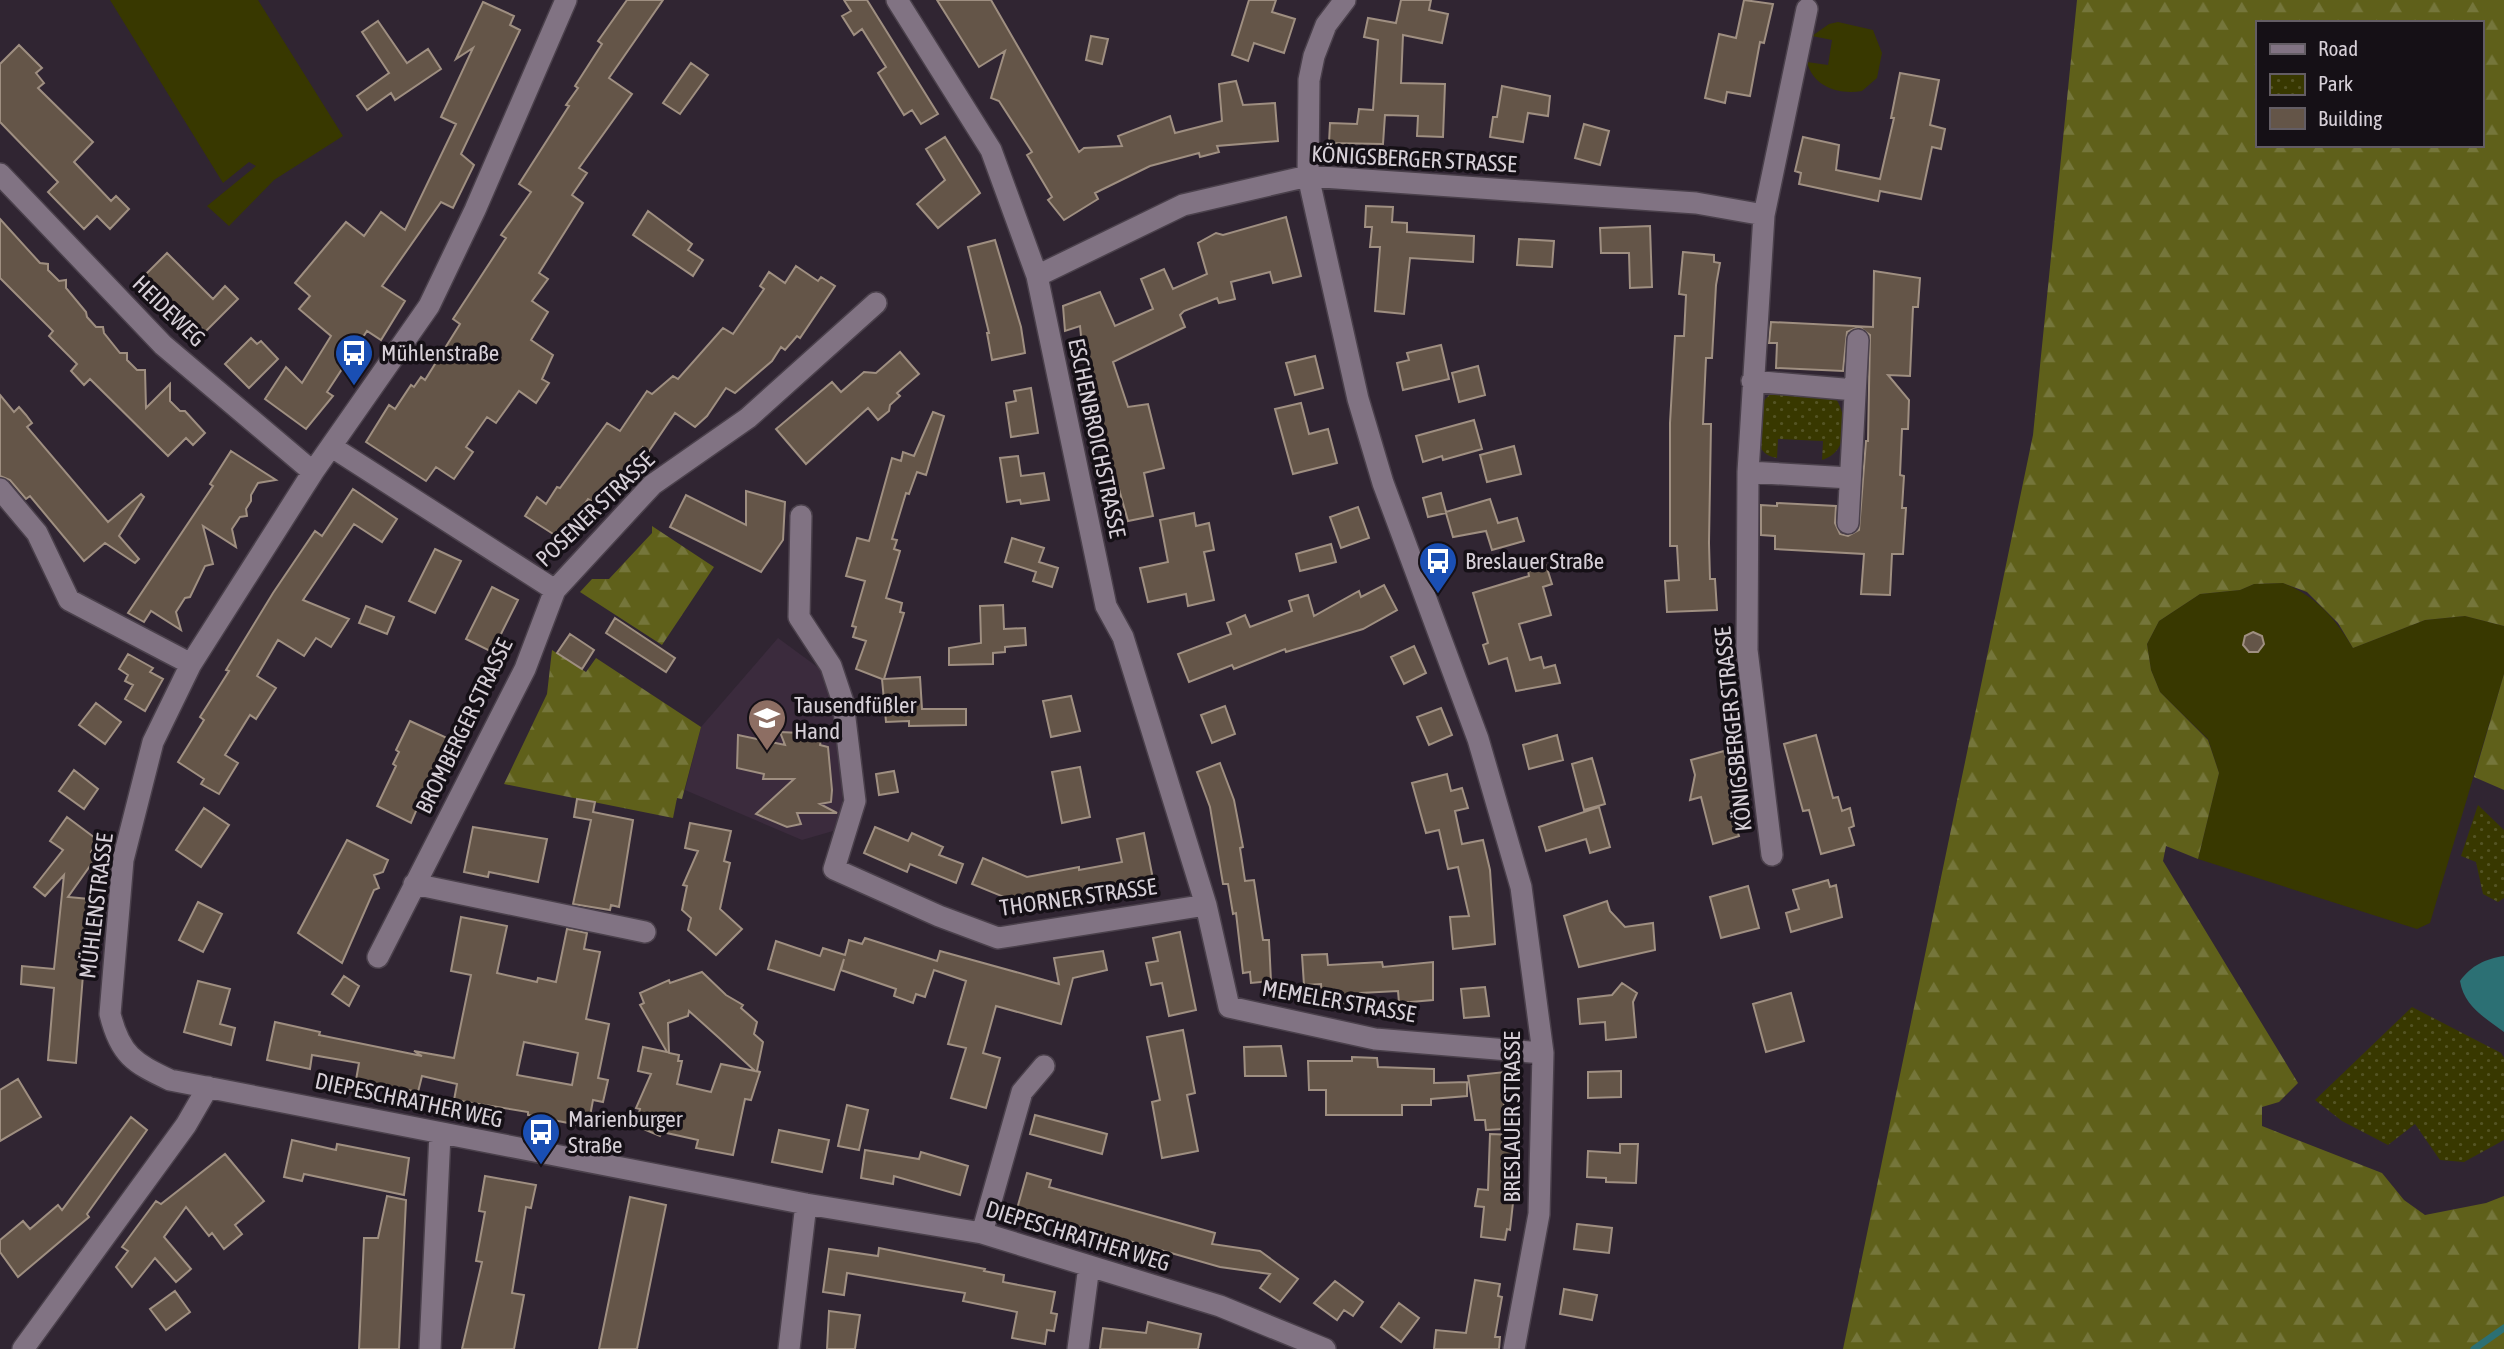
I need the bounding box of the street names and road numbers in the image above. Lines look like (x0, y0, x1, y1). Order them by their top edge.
street label: KÖNIGSBERGER STRASSE (1311, 141, 1518, 177)
street label: HEIDEWEG (127, 270, 211, 352)
street label: ESCHENBROICHSTRASSE (1063, 336, 1131, 540)
street label: POSENER STRASSE (531, 446, 660, 572)
street label: KÖNIGSBERGER STRASSE (1709, 625, 1757, 833)
street label: BROMBERGER STRASSE (410, 634, 518, 818)
street label: MÜHLENSTRASSE (74, 832, 118, 980)
street label: THORNER STRASSE (998, 873, 1158, 921)
street label: MEMELER STRASSE (1260, 975, 1418, 1027)
street label: BRESLAUER STRASSE (1499, 1031, 1525, 1203)
street label: DIEPESCHRATHER WEG (313, 1067, 505, 1133)
street label: DIEPESCHRATHER WEG (983, 1196, 1173, 1276)

